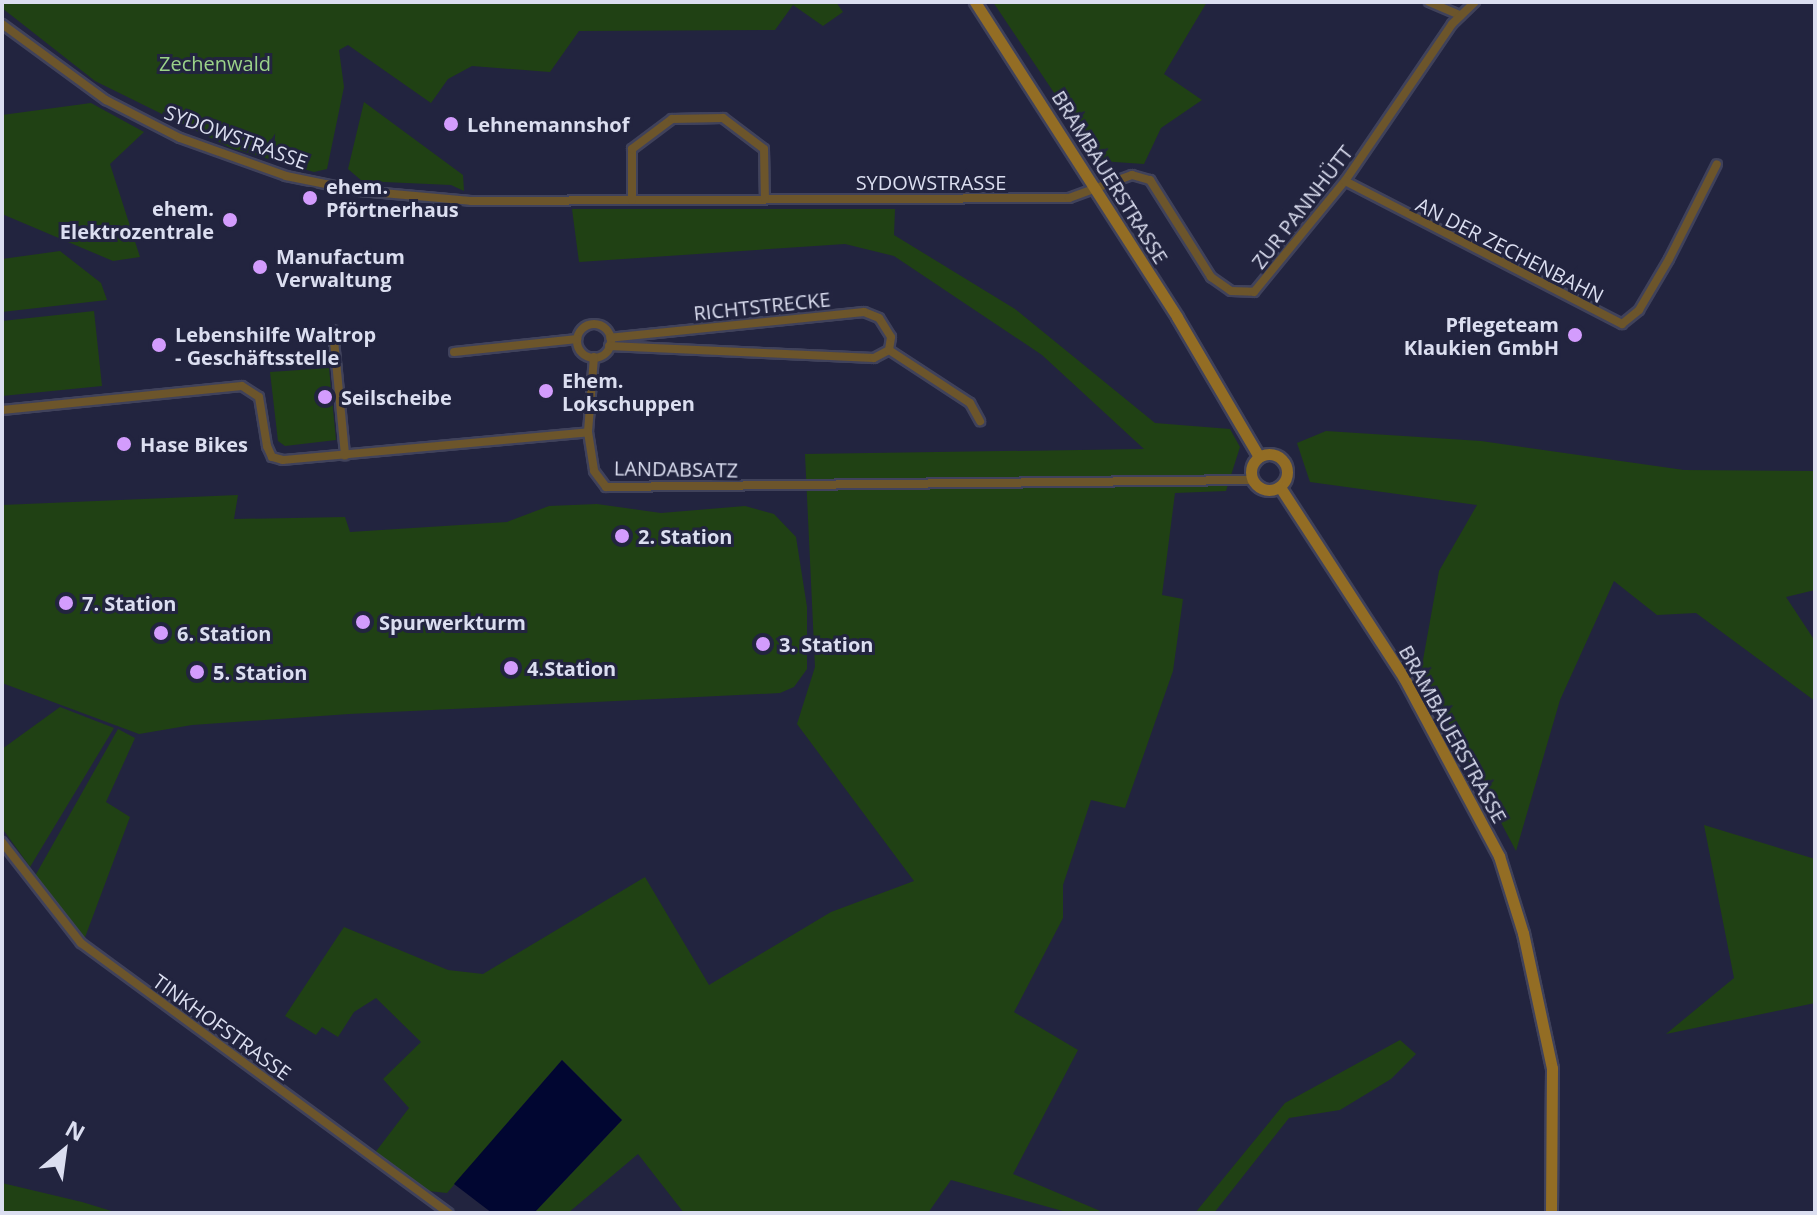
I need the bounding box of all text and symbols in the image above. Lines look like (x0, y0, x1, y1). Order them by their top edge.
park label: Zechenwald (159, 51, 271, 75)
street label: BRAMBAUERSTRASSE (1047, 86, 1173, 268)
street label: SYDOWSTRASSE (161, 100, 311, 174)
place label: Lehnemannshof (467, 112, 629, 136)
marker: Lehnemannshof (442, 115, 460, 133)
street label: ZUR PANNHÜTT (1246, 141, 1358, 273)
street label: SYDOWSTRASSE (856, 170, 1006, 194)
place label: ehem. Pförtnerhaus (326, 174, 459, 221)
marker: ehem. Pförtnerhaus (301, 189, 319, 207)
street label: AN DER ZECHENBAHN (1412, 192, 1608, 308)
place label: ehem. Elektrozentrale (60, 196, 214, 243)
marker: ehem. Elektrozentrale (221, 211, 239, 229)
place label: Manufactum Verwaltung (276, 244, 405, 291)
marker: Manufactum Verwaltung (251, 258, 269, 276)
street label: RICHTSTRECKE (692, 287, 832, 325)
place label: Pflegeteam Klaukien GmbH (1404, 312, 1559, 359)
place label: Lebenshilfe Waltrop - Geschäftsstelle (175, 322, 376, 369)
marker: Pflegeteam Klaukien GmbH (1566, 326, 1584, 344)
marker: Lebenshilfe Waltrop - Geschäftsstelle (150, 336, 168, 354)
place label: Ehem. Lokschuppen (562, 368, 695, 415)
marker: Ehem. Lokschuppen (537, 382, 555, 400)
place label: Seilscheibe (341, 385, 452, 409)
marker: Seilscheibe (316, 388, 334, 406)
place label: Hase Bikes (140, 432, 248, 456)
marker: Hase Bikes (115, 435, 133, 453)
street label: LANDABSATZ (614, 456, 738, 482)
place label: 2. Station (638, 524, 732, 548)
marker: 2. Station (613, 527, 631, 545)
place label: 7. Station (82, 591, 176, 615)
marker: 7. Station (57, 594, 75, 612)
place label: Spurwerkturm (379, 610, 526, 634)
marker: Spurwerkturm (354, 613, 372, 631)
place label: 6. Station (177, 621, 271, 645)
marker: 6. Station (152, 624, 170, 642)
place label: 3. Station (779, 632, 873, 656)
marker: 3. Station (754, 635, 772, 653)
street label: BRAMBAUERSTRASSE (1394, 641, 1512, 827)
place label: 4.Station (527, 656, 616, 680)
marker: 4.Station (502, 659, 520, 677)
place label: 5. Station (213, 660, 307, 684)
marker: 5. Station (188, 663, 206, 681)
street label: TINKHOFSTRASSE (148, 969, 296, 1085)
north arrow (24, 1111, 104, 1191)
text: N (61, 1113, 91, 1147)

